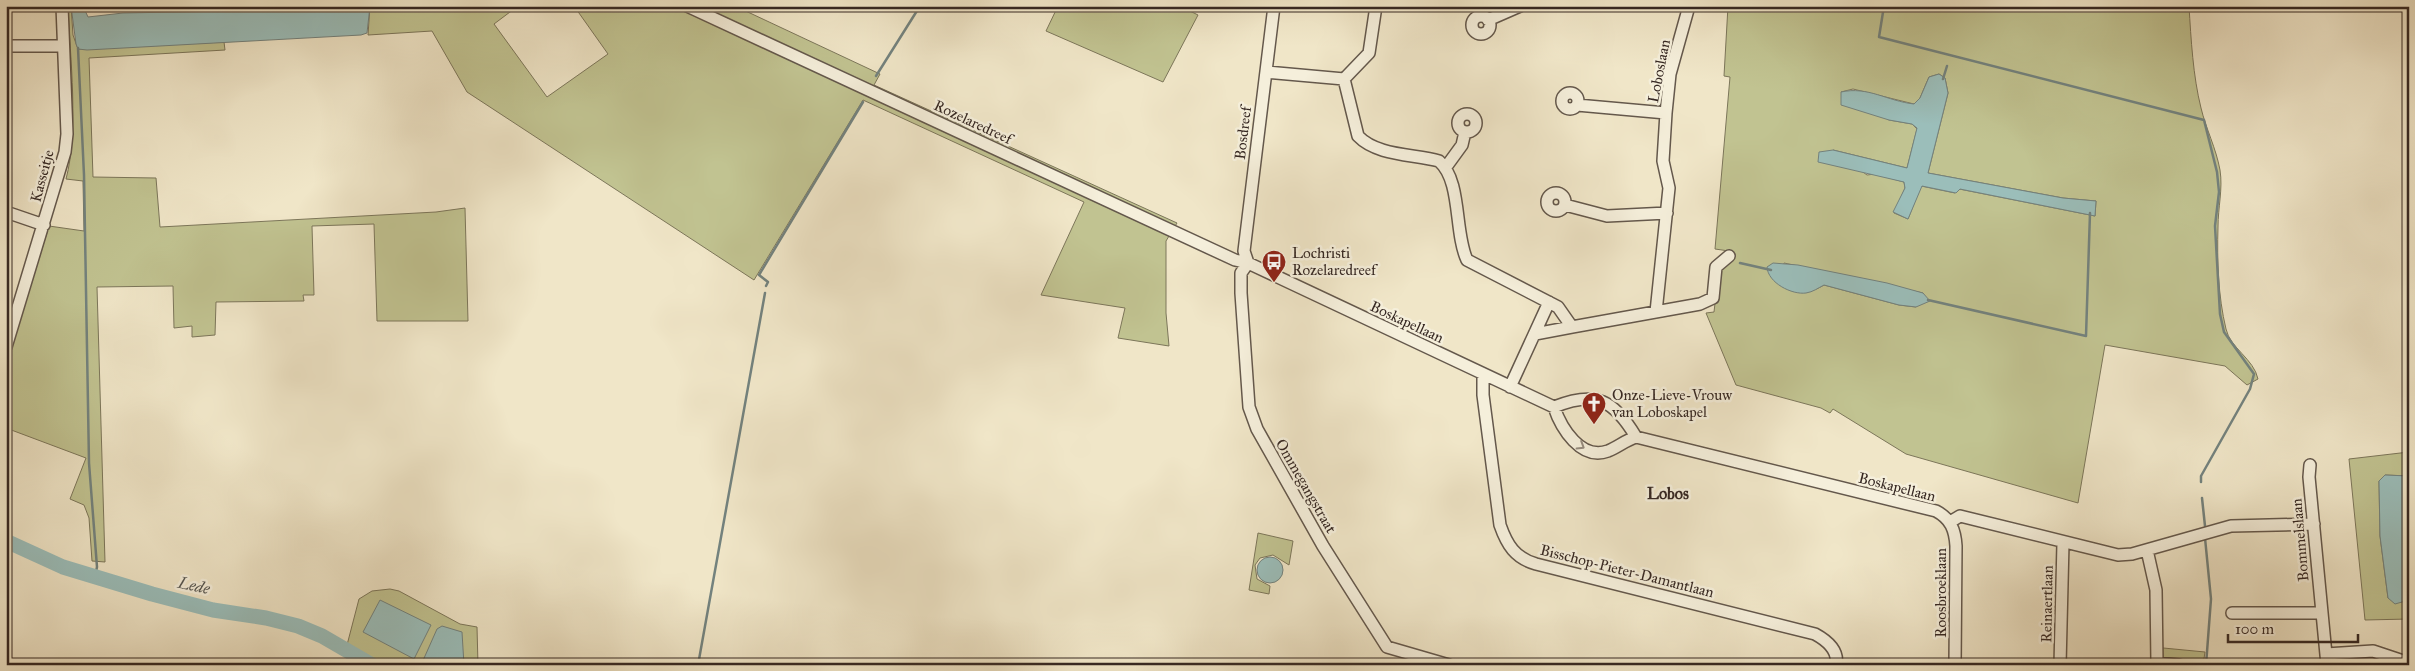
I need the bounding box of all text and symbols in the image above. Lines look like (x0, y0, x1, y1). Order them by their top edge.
street label: Loboslaan (1644, 38, 1674, 104)
street label: Rozelaredreef (931, 96, 1018, 149)
street label: Bosdreef (1231, 102, 1256, 161)
street label: Kasseitje (26, 148, 58, 204)
place label: Lochristi Rozelaredreef (1292, 244, 1379, 279)
bus stop icon: Lochristi Rozelaredreef (1261, 249, 1287, 283)
street label: Boskapellaan (1367, 297, 1447, 347)
place label: Onze-Lieve-Vrouw van Loboskapel (1611, 386, 1732, 421)
church icon: Onze-Lieve-Vrouw van Loboskapel (1581, 391, 1607, 425)
street label: Ommegangstraat (1272, 436, 1341, 537)
one-way arrow (1575, 440, 1584, 449)
street label: Boskapellaan (1857, 469, 1937, 505)
district label: Lobos (1647, 484, 1689, 503)
street label: Bommelslaan (2287, 498, 2313, 582)
street label: Bisschop-Pieter-Damantlaan (1538, 541, 1716, 601)
street label: Roosbroeklaan (1932, 548, 1950, 638)
street label: Reinaertlaan (2037, 565, 2057, 643)
water label: Lede (175, 573, 212, 598)
scale bar (2228, 611, 2358, 643)
text: 100 m (2235, 620, 2275, 638)

